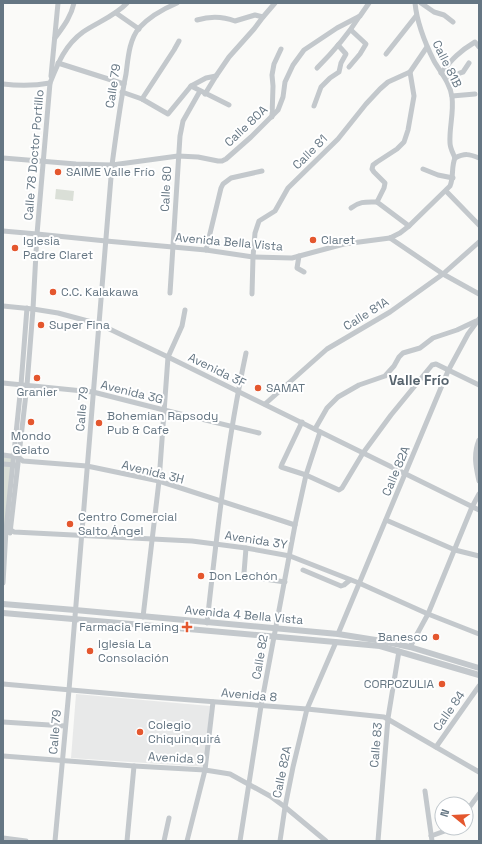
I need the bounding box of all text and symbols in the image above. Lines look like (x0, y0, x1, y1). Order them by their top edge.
street label: Calle 81B (429, 38, 465, 91)
street label: Calle 79 (102, 63, 124, 109)
street label: Calle 78 Doctor Portillo (20, 89, 48, 221)
street label: Calle 80A (221, 102, 271, 150)
street label: Calle 81 (289, 131, 331, 173)
place label: SAIME Valle Frío (66, 164, 155, 180)
street label: Calle 80 (157, 166, 175, 212)
marker: SAIME Valle Frío (53, 167, 63, 177)
street label: Avenida Bella Vista (174, 229, 284, 255)
place label: Claret (321, 232, 355, 248)
place label: Iglesia Padre Claret (23, 233, 93, 263)
marker: Claret (308, 235, 318, 245)
marker: Iglesia Padre Claret (10, 243, 20, 253)
place label: C.C. Kalakawa (61, 284, 139, 300)
marker: C.C. Kalakawa (48, 287, 58, 297)
street label: Calle 81A (340, 294, 392, 334)
place label: Super Fina (49, 317, 110, 333)
marker: Super Fina (36, 320, 46, 330)
street label: Avenida 3F (185, 349, 249, 391)
district label: Valle Frío (389, 371, 449, 389)
marker: Granier (32, 373, 42, 383)
street label: Avenida 3G (99, 377, 165, 408)
place label: SAMAT (266, 380, 305, 396)
marker: SAMAT (253, 383, 263, 393)
place label: Granier (16, 384, 58, 400)
street label: Calle 79 (72, 386, 92, 432)
place label: Bohemian Rapsody Pub & Cafe (107, 408, 218, 438)
marker: Mondo Gelato (26, 417, 36, 427)
marker: Bohemian Rapsody Pub & Cafe (94, 418, 104, 428)
place label: Mondo Gelato (11, 428, 51, 458)
street label: Calle 82A (378, 443, 414, 498)
street label: Avenida 3H (120, 457, 186, 487)
place label: Centro Comercial Salto Ángel (78, 509, 177, 539)
marker: Centro Comercial Salto Ángel (65, 519, 75, 529)
street label: Avenida 3Y (224, 527, 289, 553)
place label: Don Lechón (209, 568, 278, 584)
marker: Don Lechón (196, 571, 206, 581)
street label: Avenida 4 Bella Vista (184, 602, 304, 628)
place label: Farmacia Fleming (79, 619, 179, 635)
marker: Farmacia Fleming (182, 622, 192, 632)
place label: Banesco (378, 629, 428, 645)
marker: Banesco (431, 632, 441, 642)
street label: Calle 82 (248, 633, 272, 681)
place label: Iglesia La Consolación (98, 636, 169, 666)
marker: Iglesia La Consolación (85, 646, 95, 656)
place label: CORPOZULIA (364, 676, 434, 692)
marker: CORPOZULIA (437, 679, 447, 689)
street label: Avenida 8 (220, 685, 278, 705)
street label: Calle 84 (429, 687, 469, 734)
street label: Calle 79 (45, 709, 65, 755)
place label: Colegio Chiquinquirá (148, 717, 221, 747)
street label: Calle 83 (366, 722, 386, 768)
marker: Colegio Chiquinquirá (135, 727, 145, 737)
street label: Calle 82A (269, 744, 295, 800)
street label: Avenida 9 (148, 749, 204, 767)
north arrow (434, 796, 474, 836)
text: N (437, 807, 452, 819)

